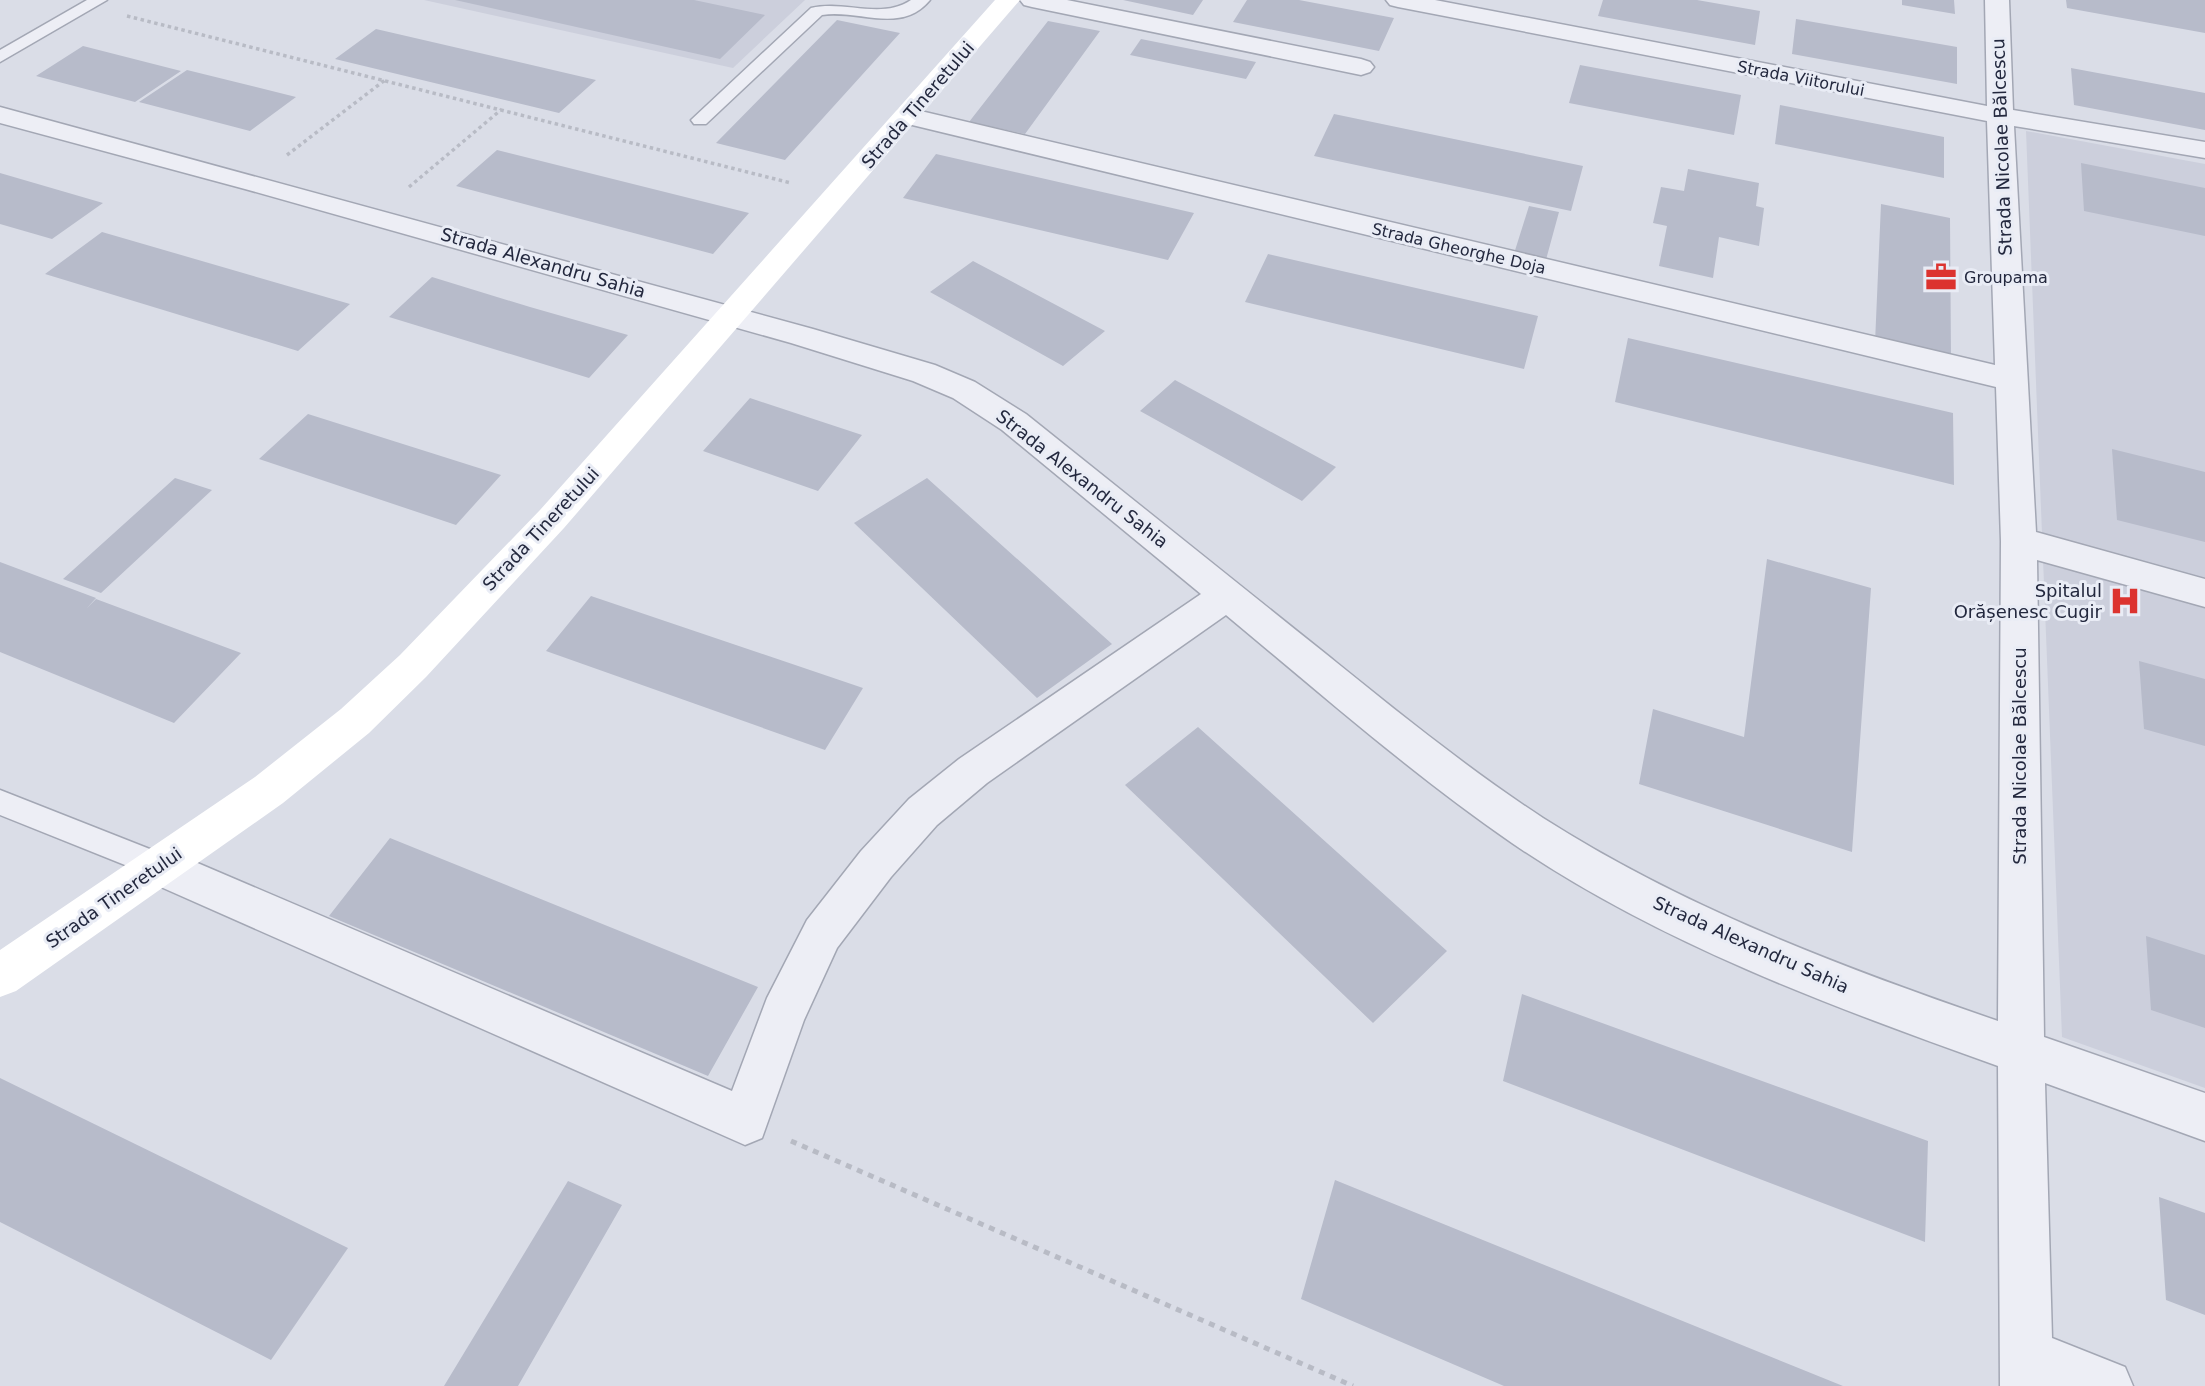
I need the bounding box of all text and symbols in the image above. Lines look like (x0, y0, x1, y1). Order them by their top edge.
street label: Strada Tineretului (857, 37, 978, 172)
street label: Strada Nicolae Bălcescu (1987, 38, 2016, 256)
street label: Strada Viitorului (1736, 57, 1866, 100)
street label: Strada Gheorghe Doja (1370, 219, 1548, 278)
street label: Strada Alexandru Sahia (438, 223, 648, 302)
office icon: Groupama (1924, 260, 1958, 294)
place label: Groupama (1964, 268, 2048, 287)
street label: Strada Alexandru Sahia (992, 405, 1172, 552)
street label: Strada Tineretului (478, 463, 603, 595)
place label: Spitalul Orășenesc Cugir (1954, 580, 2103, 622)
hospital icon: Spitalul Orășenesc Cugir (2108, 584, 2142, 618)
street label: Strada Nicolae Bălcescu (2009, 647, 2030, 865)
street label: Strada Tineretului (42, 843, 186, 952)
street label: Strada Alexandru Sahia (1650, 892, 1852, 997)

